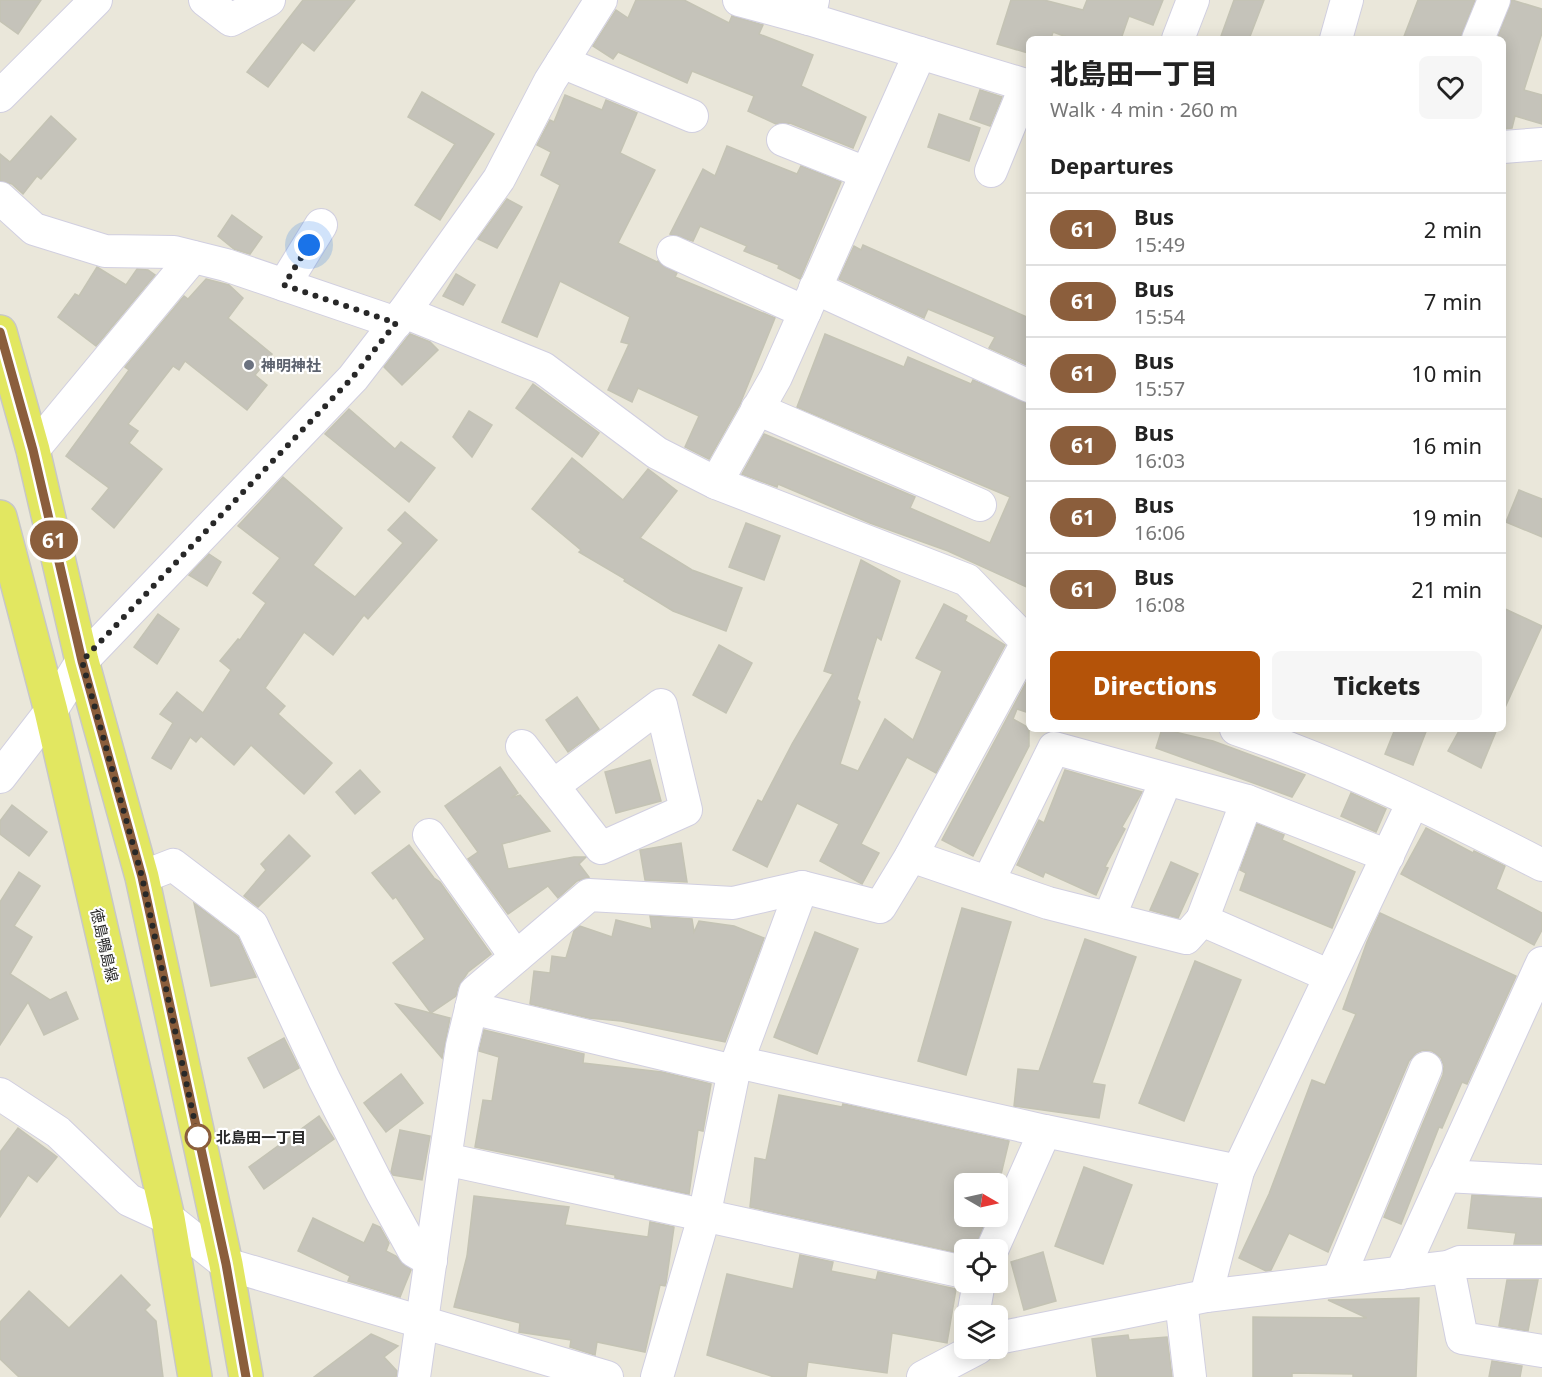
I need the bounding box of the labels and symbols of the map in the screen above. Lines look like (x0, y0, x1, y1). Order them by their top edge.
your location (294, 230, 324, 260)
place label: 神明神社 (260, 355, 321, 375)
marker: 神明神社 (242, 358, 256, 372)
line badge: 61 (27, 520, 81, 560)
street label: 徳島鴨島線 (87, 906, 123, 984)
marker: 北島田一丁目 (185, 1124, 211, 1150)
place label: 北島田一丁目 (216, 1127, 306, 1147)
north arrow (954, 1173, 1008, 1227)

